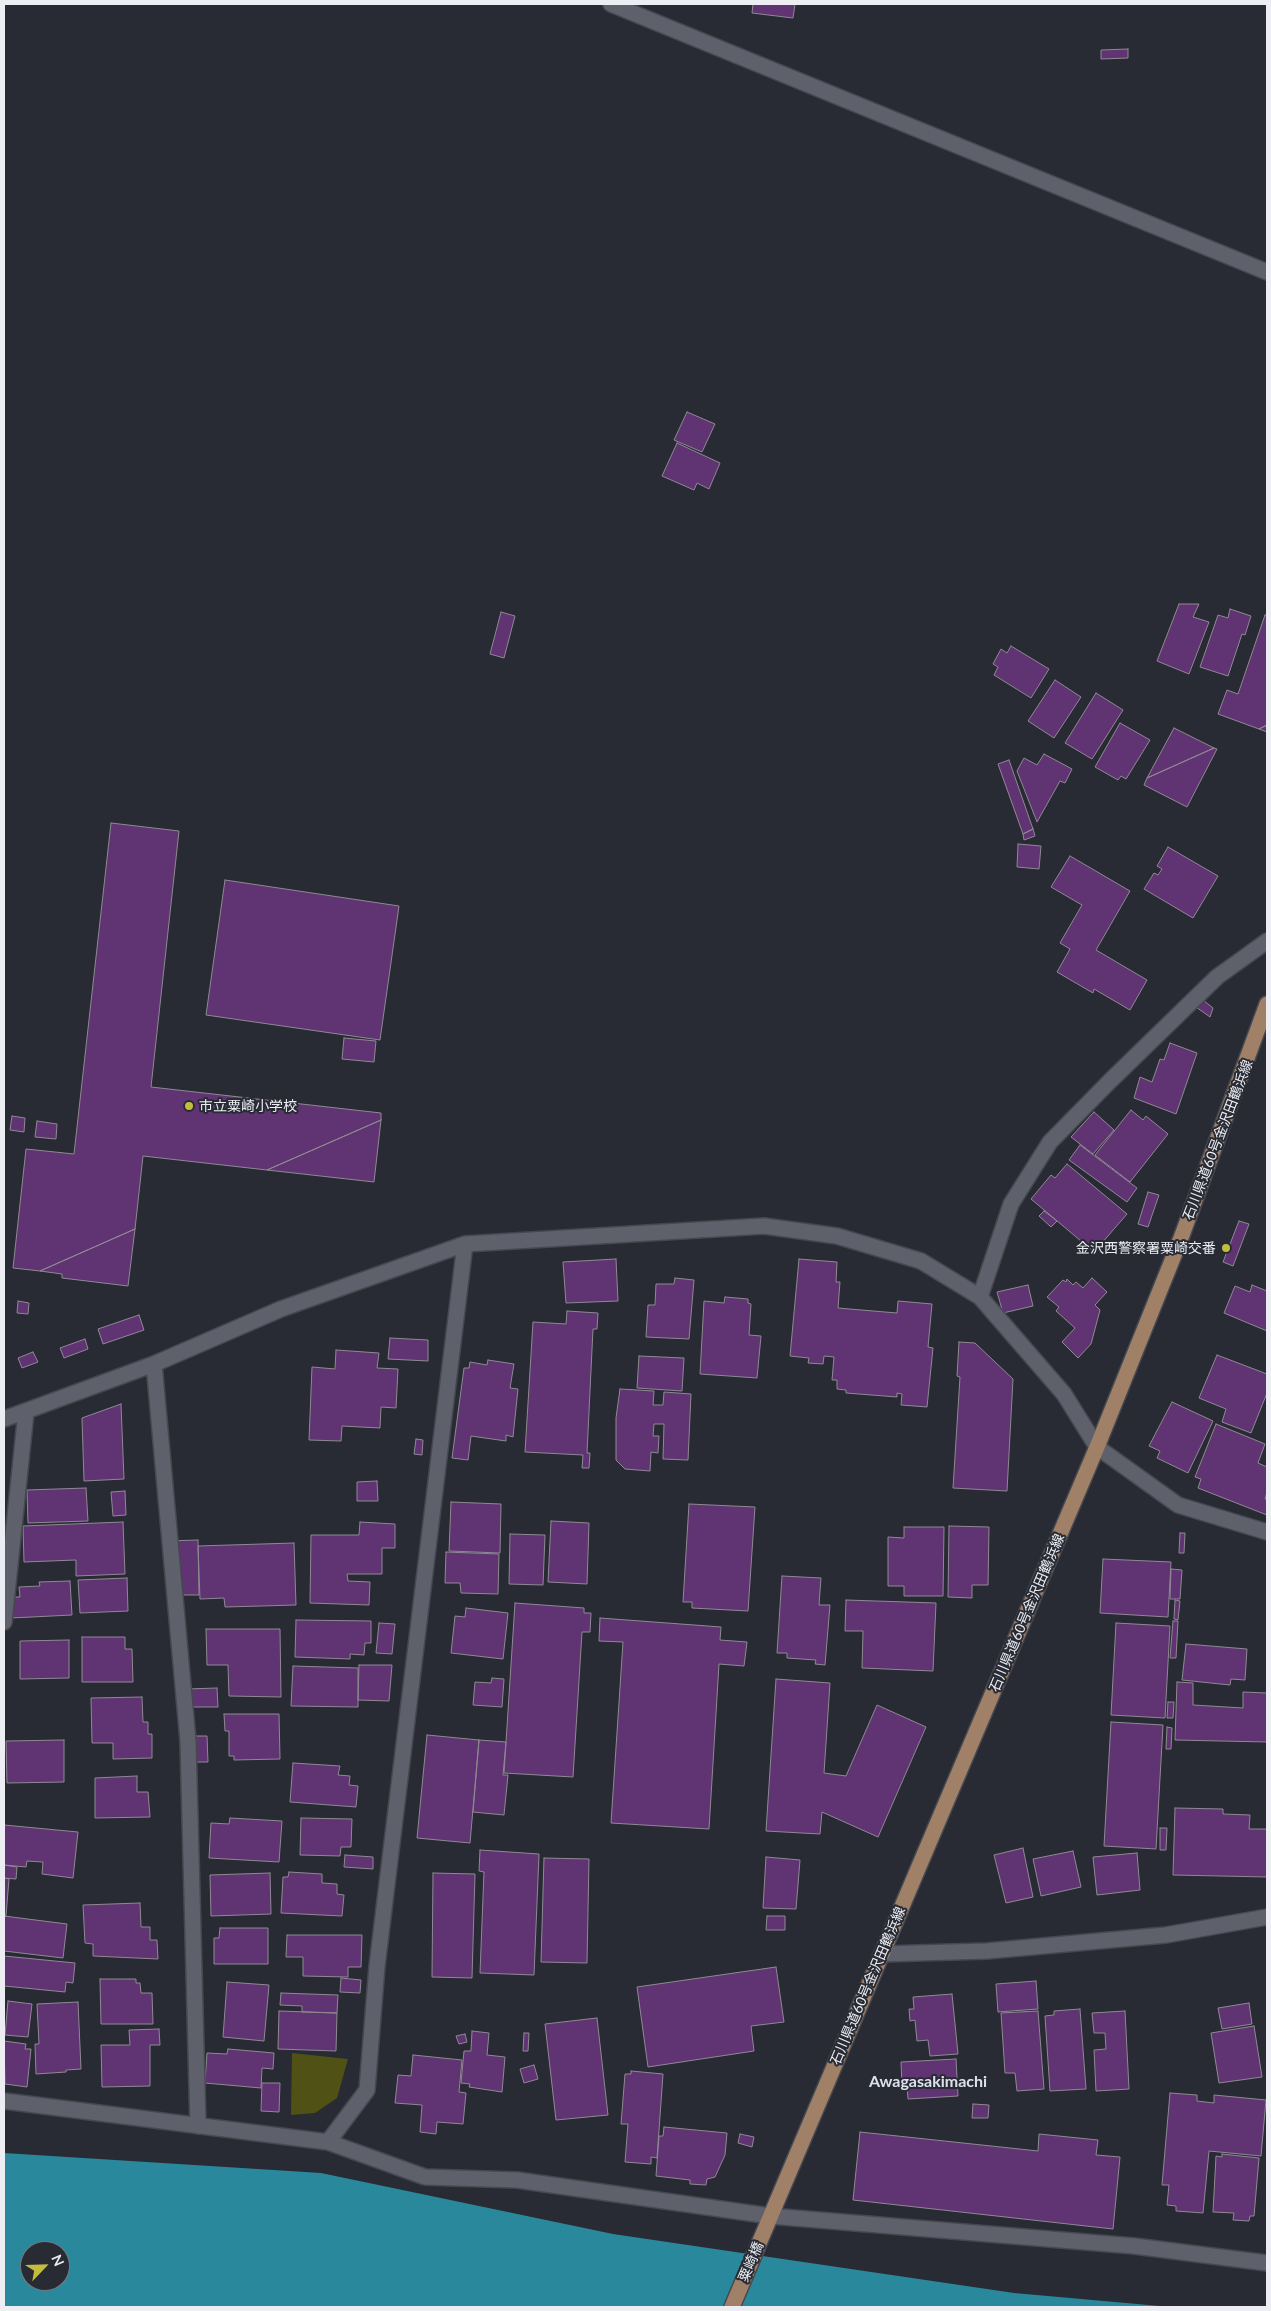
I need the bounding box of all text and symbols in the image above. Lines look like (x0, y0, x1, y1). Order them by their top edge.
street label: 石川県道60号金沢田鶴浜線 (1180, 1058, 1256, 1222)
place label: 市立粟崎小学校 (199, 1098, 297, 1114)
marker: 市立粟崎小学校 (183, 1100, 195, 1112)
place label: 金沢西警察署粟崎交番 (1076, 1240, 1216, 1256)
marker: 金沢西警察署粟崎交番 (1220, 1242, 1232, 1254)
street label: 石川県道60号金沢田鶴浜線 (986, 1531, 1068, 1695)
street label: 石川県道60号金沢田鶴浜線 (827, 1904, 909, 2068)
district label: Awagasakimachi (869, 2072, 987, 2092)
street label: 粟崎橋 (735, 2239, 767, 2285)
north arrow (20, 2241, 70, 2291)
text: N (48, 2252, 68, 2268)

